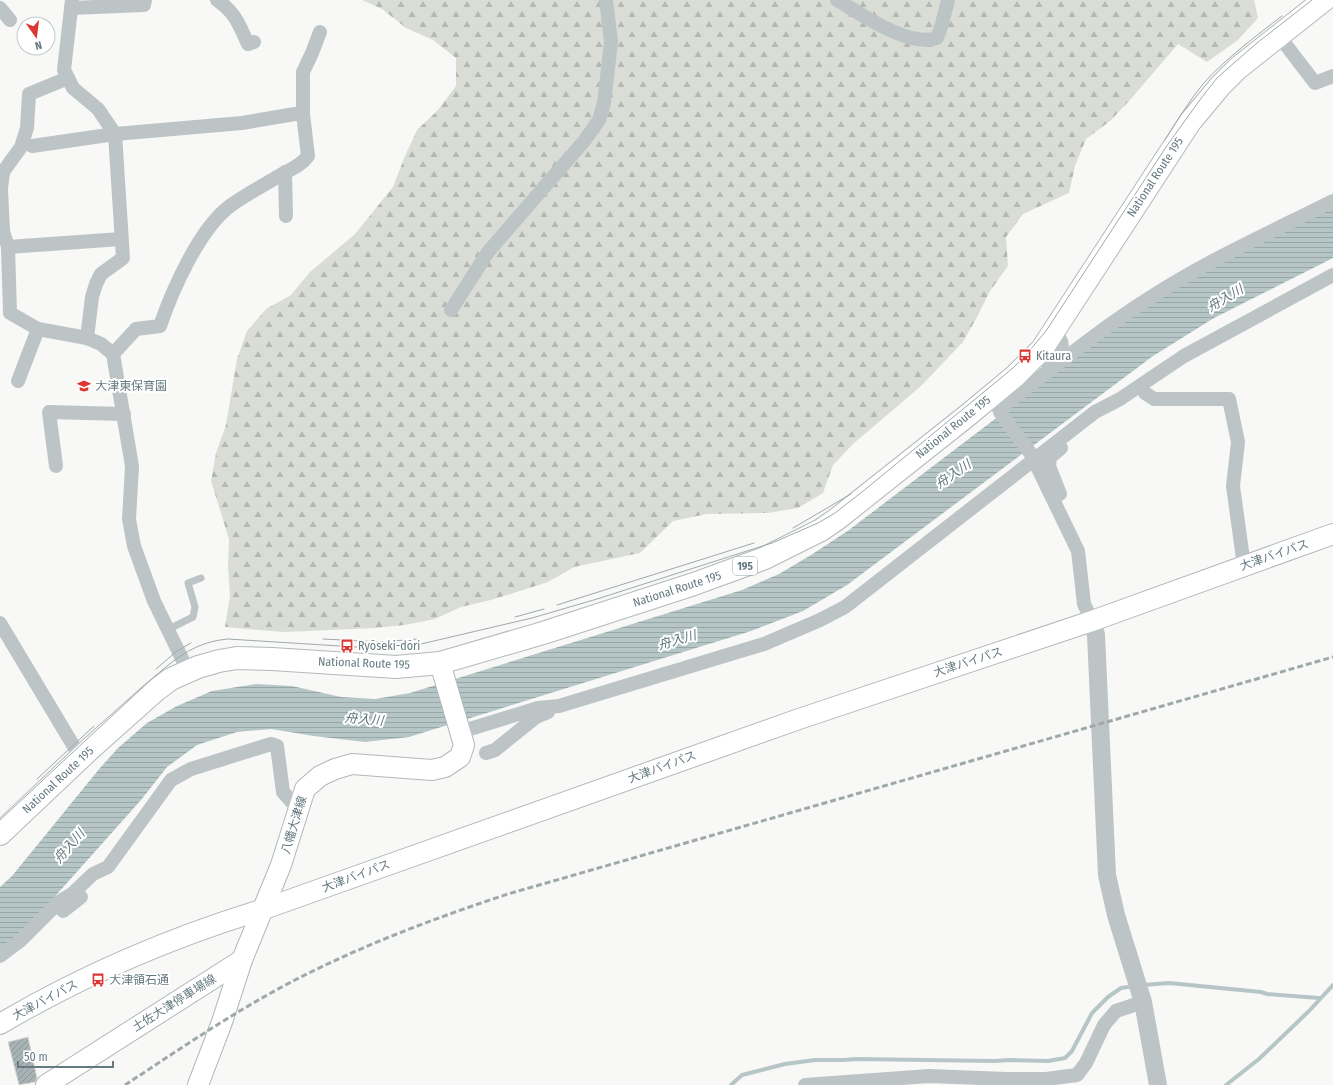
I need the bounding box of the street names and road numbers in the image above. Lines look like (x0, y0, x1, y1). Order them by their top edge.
street label: National Route 195 (1124, 134, 1186, 219)
street label: National Route 195 (913, 392, 994, 461)
street label: 大津バイパス (1238, 537, 1310, 573)
road number: 195 (733, 557, 757, 575)
street label: National Route 195 (631, 568, 723, 610)
street label: 大津バイパス (932, 644, 1004, 680)
street label: National Route 195 (318, 654, 411, 672)
street label: National Route 195 (20, 743, 97, 816)
street label: 大津バイパス (626, 748, 698, 786)
street label: 八幡大津線 (279, 794, 309, 856)
street label: 大津バイパス (320, 857, 392, 895)
street label: 土佐大津停車場線 (130, 972, 218, 1034)
street label: 大津バイパス (10, 977, 80, 1023)

